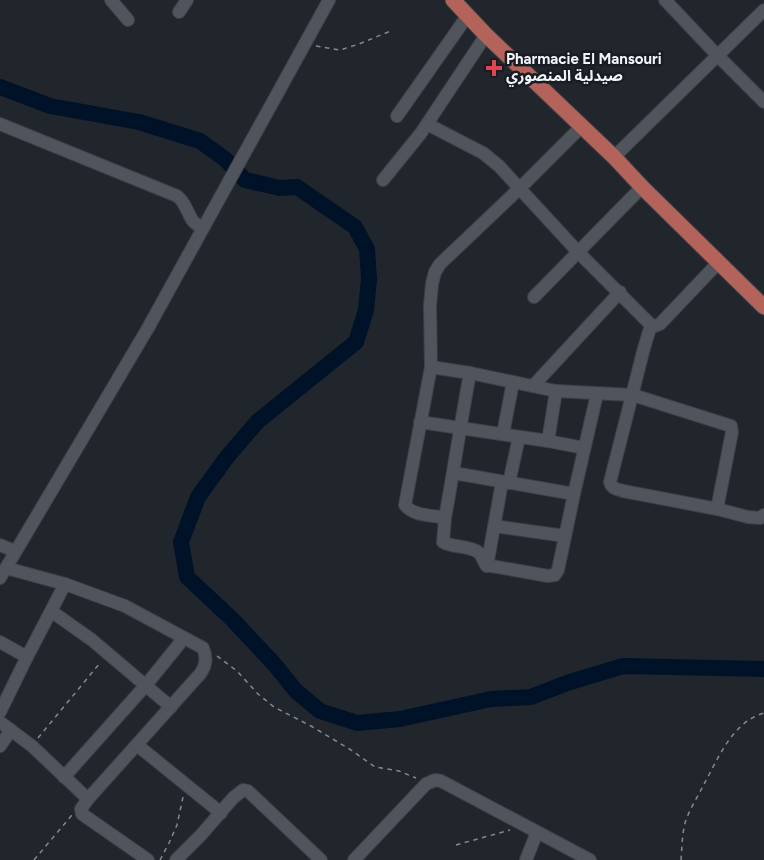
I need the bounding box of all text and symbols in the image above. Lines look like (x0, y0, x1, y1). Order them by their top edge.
place label: Pharmacie El Mansouri صيدلية المنصوري (506, 50, 662, 87)
marker: Pharmacie El Mansouri صيدلية المنصوري (487, 61, 501, 75)

